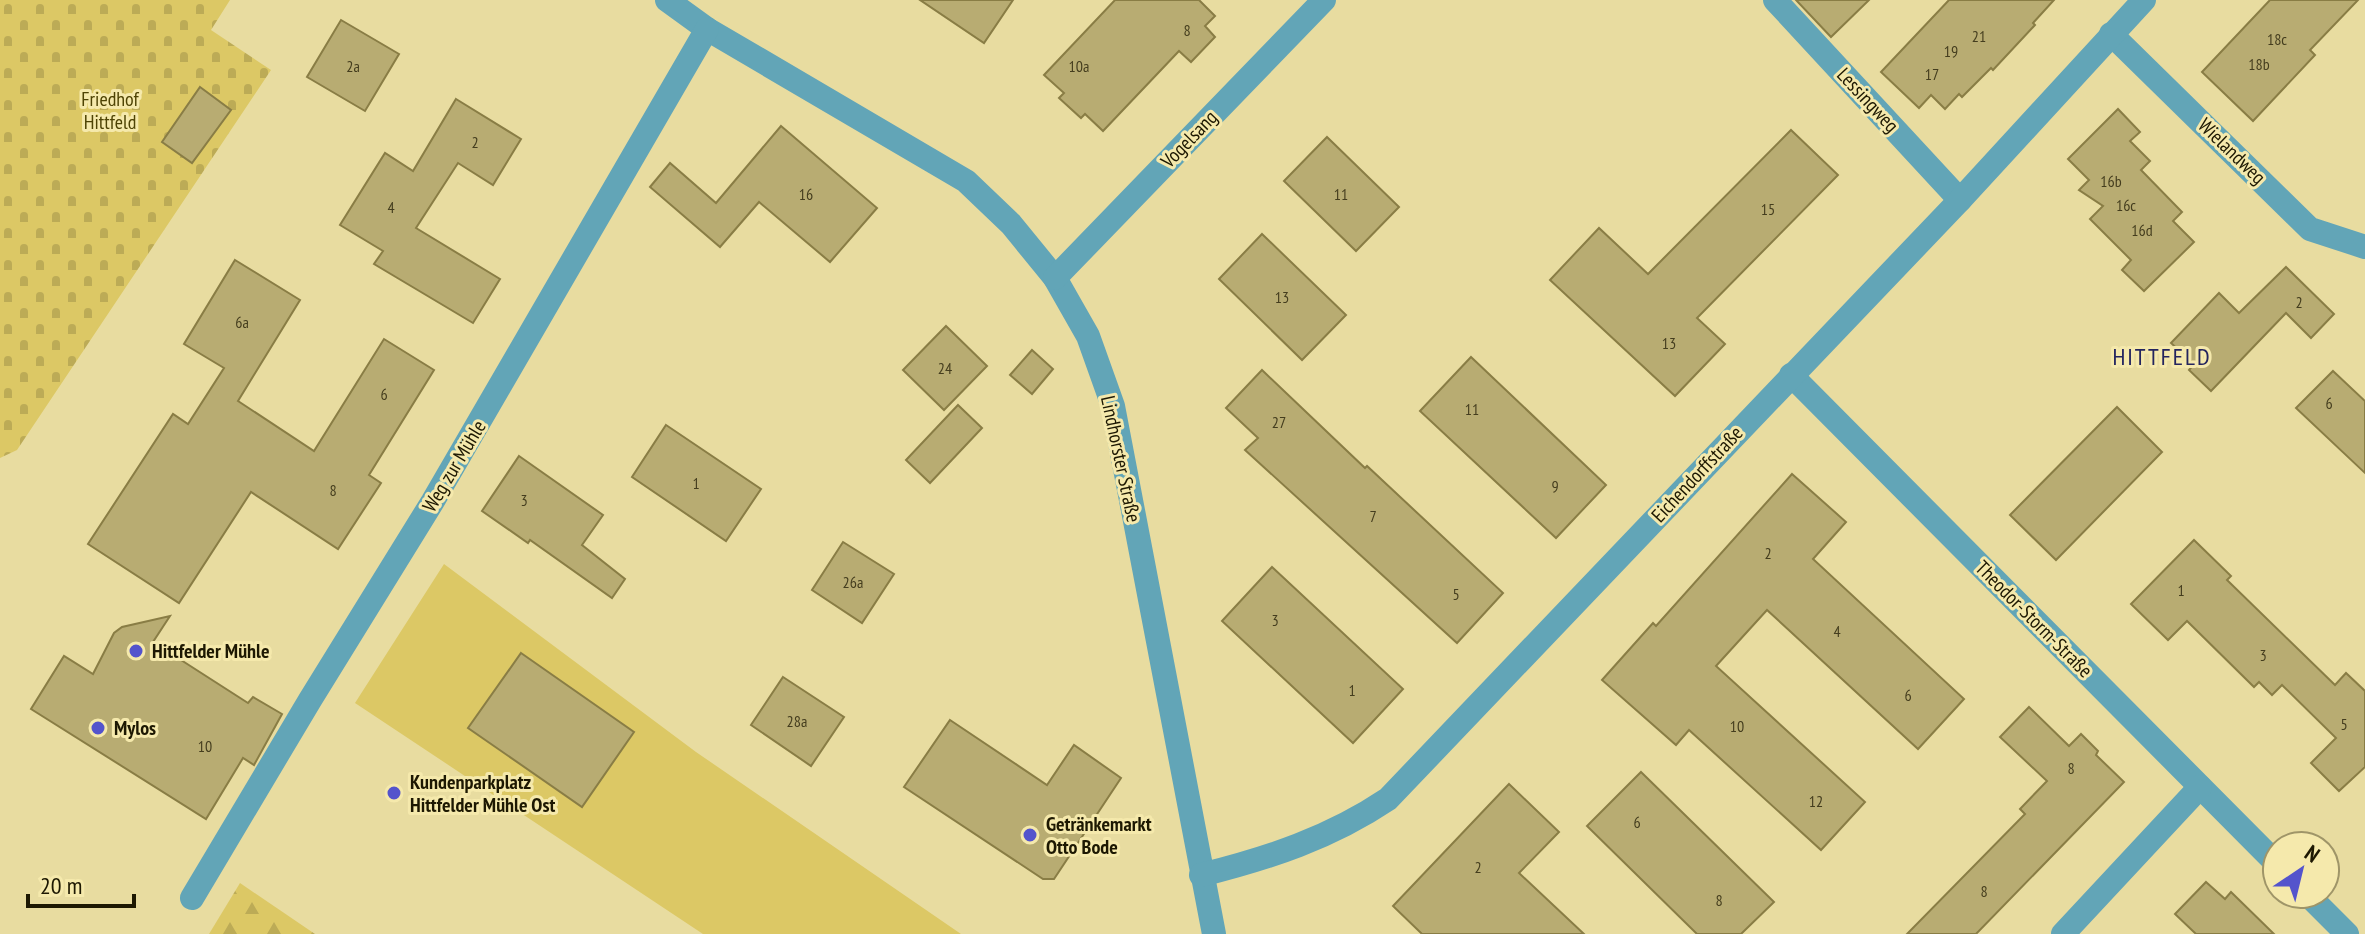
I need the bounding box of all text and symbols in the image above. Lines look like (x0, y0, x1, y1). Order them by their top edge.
house number: 8 (1183, 20, 1191, 40)
house number: 21 (1972, 26, 1986, 46)
house number: 18c (2267, 29, 2287, 49)
house number: 19 (1944, 41, 1958, 61)
house number: 18b (2248, 54, 2270, 74)
house number: 2a (346, 56, 360, 76)
house number: 10a (1069, 56, 1089, 76)
street label: Lessingweg (1831, 62, 1905, 138)
house number: 17 (1925, 64, 1939, 84)
park label: Friedhof Hittfeld (81, 86, 140, 135)
street label: Vogelsang (1154, 105, 1223, 174)
street label: Wielandweg (2193, 112, 2271, 190)
house number: 2 (471, 132, 479, 152)
house number: 16b (2100, 171, 2122, 191)
house number: 16 (799, 184, 813, 204)
house number: 11 (1334, 184, 1348, 204)
house number: 16c (2116, 195, 2136, 215)
house number: 4 (387, 197, 395, 217)
house number: 15 (1761, 199, 1775, 219)
house number: 16d (2131, 220, 2153, 240)
house number: 13 (1275, 287, 1289, 307)
house number: 2 (2295, 292, 2303, 312)
house number: 6a (235, 312, 249, 332)
house number: 13 (1662, 333, 1676, 353)
district label: HITTFELD (2112, 341, 2212, 372)
house number: 24 (938, 358, 952, 378)
house number: 6 (380, 384, 388, 404)
street label: Lindhorster Straße (1095, 393, 1147, 525)
house number: 6 (2325, 393, 2333, 413)
house number: 11 (1465, 399, 1479, 419)
house number: 27 (1272, 412, 1286, 432)
street label: Weg zur Mühle (416, 415, 492, 517)
street label: Eichendorffstraße (1646, 420, 1748, 528)
house number: 1 (692, 473, 700, 493)
house number: 9 (1551, 476, 1559, 496)
house number: 8 (329, 480, 337, 500)
house number: 3 (520, 490, 528, 510)
house number: 7 (1369, 506, 1377, 526)
house number: 2 (1764, 543, 1772, 563)
street label: Theodor-Storm-Straße (1970, 555, 2098, 683)
house number: 26a (843, 572, 863, 592)
house number: 1 (2177, 580, 2185, 600)
house number: 5 (1452, 584, 1460, 604)
house number: 3 (1271, 610, 1279, 630)
house number: 4 (1833, 621, 1841, 641)
place label: Hittfelder Mühle (152, 638, 269, 664)
marker: Hittfelder Mühle (127, 642, 145, 660)
house number: 3 (2259, 645, 2267, 665)
house number: 1 (1348, 680, 1356, 700)
house number: 6 (1904, 685, 1912, 705)
house number: 28a (787, 711, 807, 731)
house number: 5 (2340, 714, 2348, 734)
place label: Mylos (114, 715, 156, 741)
house number: 10 (1730, 716, 1744, 736)
marker: Mylos (89, 719, 107, 737)
house number: 10 (198, 736, 212, 756)
house number: 8 (2067, 758, 2075, 778)
place label: Kundenparkplatz Hittfelder Mühle Ost (410, 769, 555, 818)
marker: Kundenparkplatz Hittfelder Mühle Ost (385, 784, 403, 802)
house number: 12 (1809, 791, 1823, 811)
place label: Getränkemarkt Otto Bode (1046, 811, 1152, 860)
house number: 6 (1633, 812, 1641, 832)
marker: Getränkemarkt Otto Bode (1021, 826, 1039, 844)
north arrow (2261, 830, 2341, 910)
text: N (2300, 839, 2325, 868)
house number: 2 (1474, 857, 1482, 877)
scale bar (28, 858, 134, 908)
text: 20 m (40, 870, 82, 901)
house number: 8 (1980, 881, 1988, 901)
house number: 8 (1715, 890, 1723, 910)

